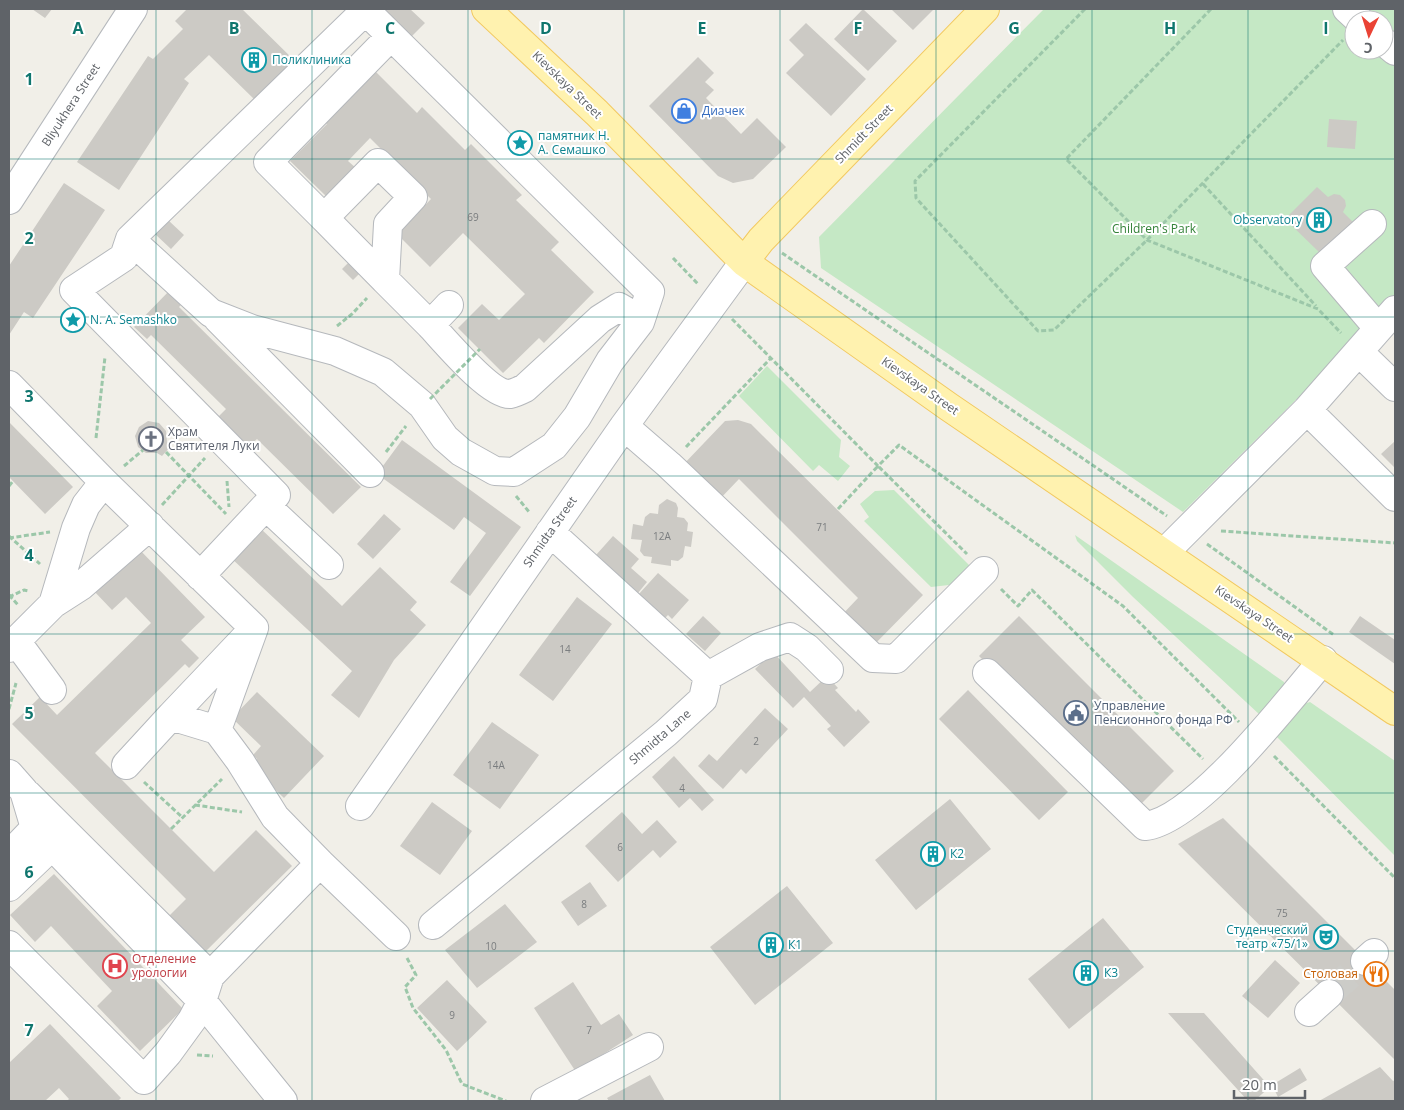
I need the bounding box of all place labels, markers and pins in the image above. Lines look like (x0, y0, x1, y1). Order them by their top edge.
building icon: Поликлиника (241, 47, 267, 73)
place label: Поликлиника (272, 51, 351, 68)
shop icon: Диачек (671, 98, 697, 124)
place label: Диачек (702, 102, 746, 119)
place label: памятник Н. А. Семашко (538, 127, 610, 158)
place icon: памятник Н. А. Семашко (507, 130, 533, 156)
building icon: Observatory (1306, 207, 1332, 233)
place label: Observatory (1233, 211, 1303, 228)
place icon: N. A. Semashko (60, 307, 86, 333)
place label: N. A. Semashko (90, 311, 177, 328)
place label: Храм Святителя Луки (168, 423, 260, 454)
church icon: Храм Святителя Луки (138, 426, 164, 452)
place label: Управление Пенсионного фонда РФ (1094, 697, 1232, 728)
public building icon: Управление Пенсионного фонда РФ (1063, 700, 1089, 726)
building icon: К2 (920, 841, 946, 867)
place label: К2 (950, 845, 964, 862)
place label: Студенческий театр «75/1» (1226, 921, 1308, 952)
theatre icon: Студенческий театр «75/1» (1313, 924, 1339, 950)
building icon: К1 (758, 932, 784, 958)
place label: К1 (788, 936, 802, 953)
place label: Отделение урологии (132, 950, 196, 981)
hospital icon: Отделение урологии (102, 953, 128, 979)
building icon: К3 (1073, 960, 1099, 986)
restaurant icon: Столовая (1363, 961, 1389, 987)
place label: К3 (1104, 964, 1118, 981)
place label: Столовая (1303, 965, 1358, 982)

